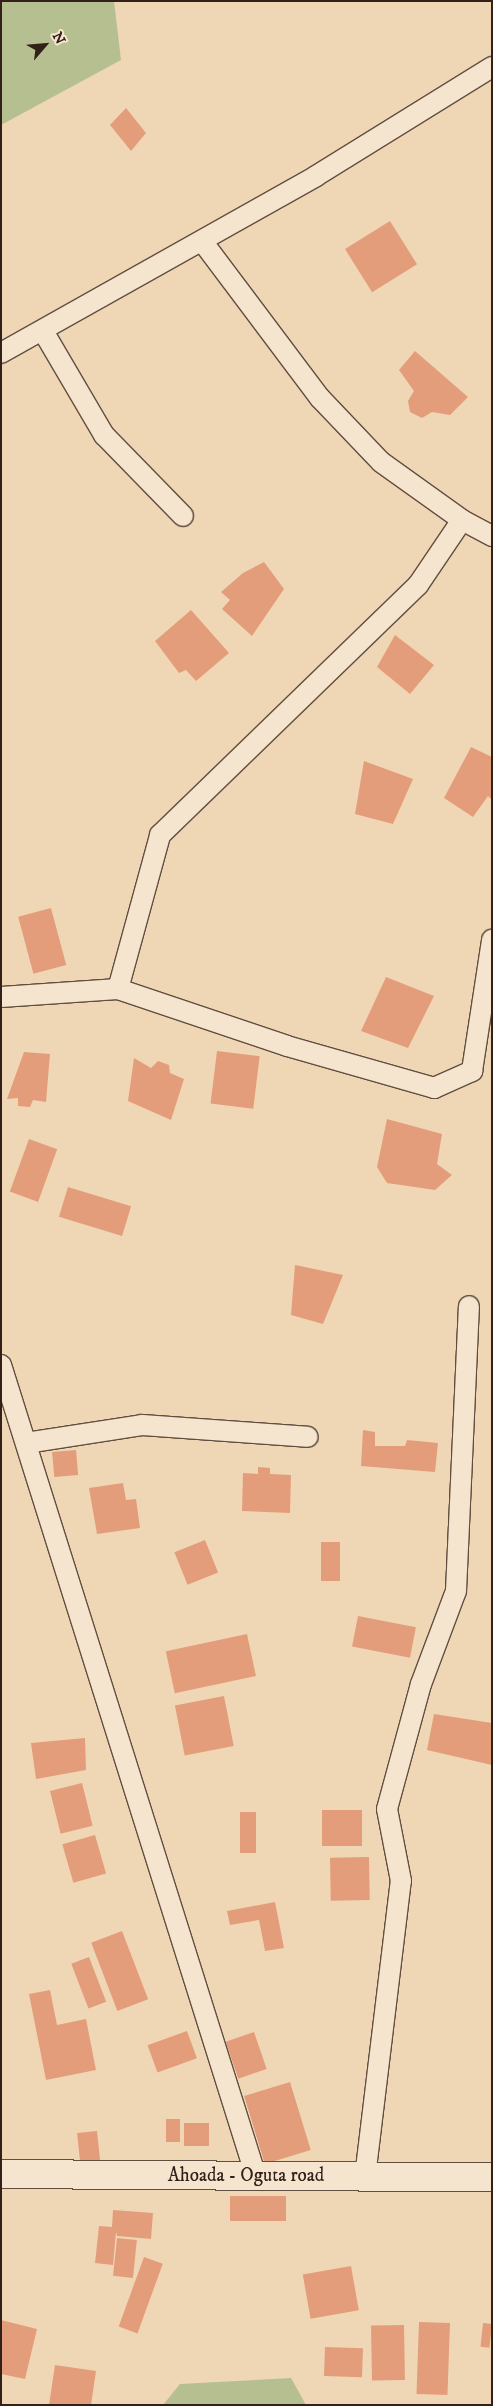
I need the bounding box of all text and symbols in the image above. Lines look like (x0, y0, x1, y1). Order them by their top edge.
north arrow (20, 20, 70, 70)
text: N (48, 29, 69, 47)
street label: Ahoada - Oguta road (168, 2165, 324, 2187)

